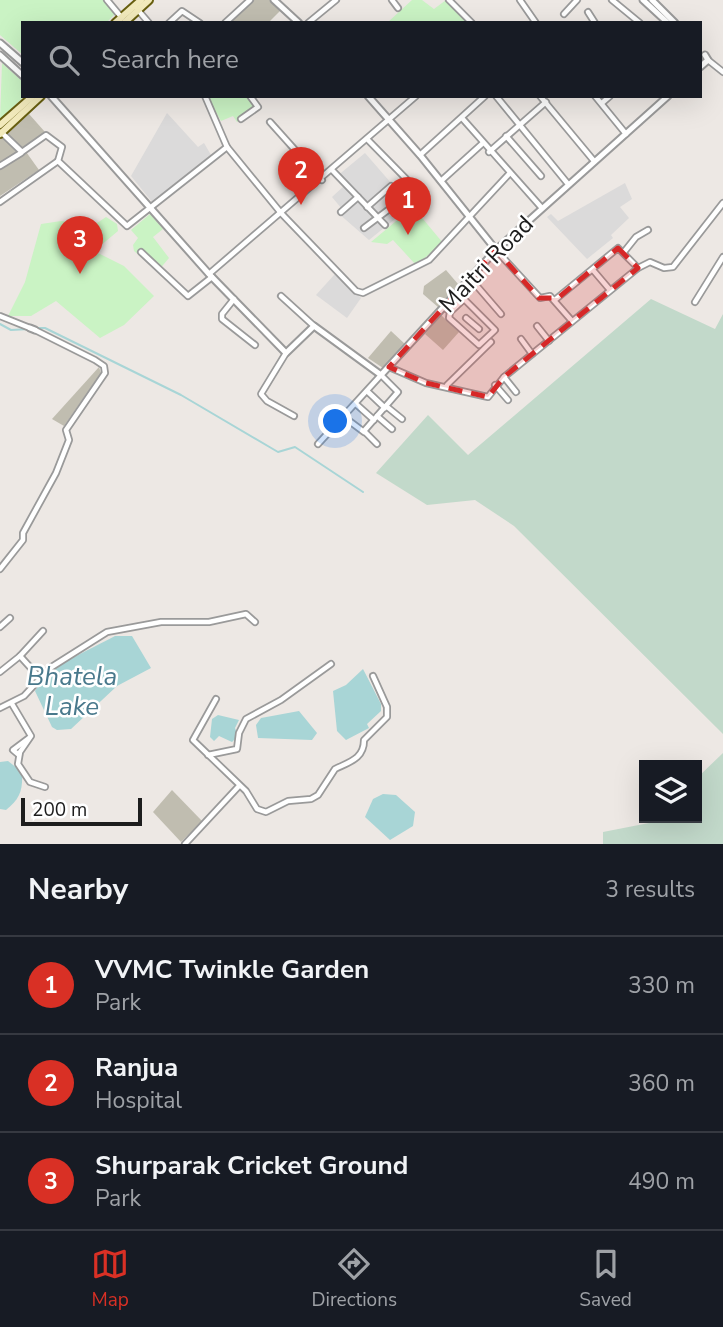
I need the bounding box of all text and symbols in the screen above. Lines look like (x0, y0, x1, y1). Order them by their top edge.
search box (21, 21, 702, 98)
icon: search (45, 41, 83, 79)
text: Search here (101, 42, 239, 77)
pin: 2 (278, 147, 324, 205)
pin: 1 (385, 177, 431, 235)
street label: Maitri Road (432, 209, 540, 319)
pin: 3 (57, 216, 103, 274)
your location (318, 404, 352, 438)
water label: Bhatela Lake (27, 659, 117, 724)
map controls (639, 760, 702, 823)
button: layers (639, 760, 702, 823)
scale bar (21, 795, 142, 827)
text: 200 m (32, 797, 87, 823)
text: Nearby (28, 869, 128, 910)
text: 3 results (605, 874, 695, 905)
text: VVMC Twinkle Garden (95, 952, 369, 987)
text: 1 (44, 970, 58, 1001)
text: 330 m (628, 970, 695, 1001)
text: Park (95, 987, 141, 1018)
text: Ranjua (95, 1050, 178, 1085)
text: 2 (44, 1068, 58, 1099)
text: 360 m (628, 1068, 695, 1099)
text: Hospital (95, 1085, 182, 1116)
text: Shurparak Cricket Ground (95, 1148, 408, 1183)
text: 3 (44, 1166, 58, 1197)
text: 490 m (628, 1166, 695, 1197)
text: Park (95, 1183, 141, 1214)
tab: Map (91, 1245, 129, 1313)
tab: Directions (311, 1245, 397, 1313)
tab: Saved (579, 1245, 632, 1313)

